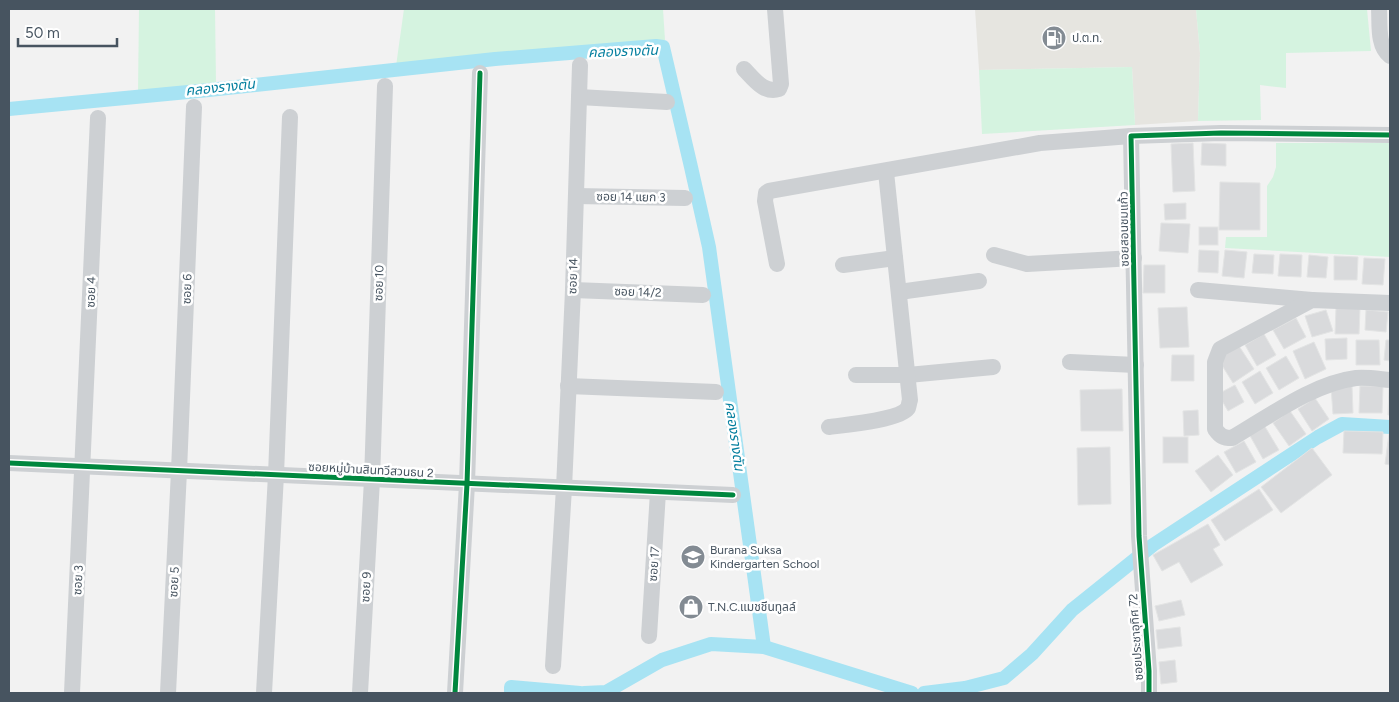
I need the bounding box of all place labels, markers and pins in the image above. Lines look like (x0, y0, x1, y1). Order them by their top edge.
fuel station icon: ป.ต.ท. (1041, 25, 1067, 51)
place label: ป.ต.ท. (1072, 31, 1102, 45)
place label: Burana Suksa Kindergarten School (710, 543, 820, 571)
school or university icon: Burana Suksa Kindergarten School (680, 544, 706, 570)
shop icon: T.N.C.แมชชีนทูลล์ (678, 594, 704, 620)
place label: T.N.C.แมชชีนทูลล์ (708, 600, 796, 614)

